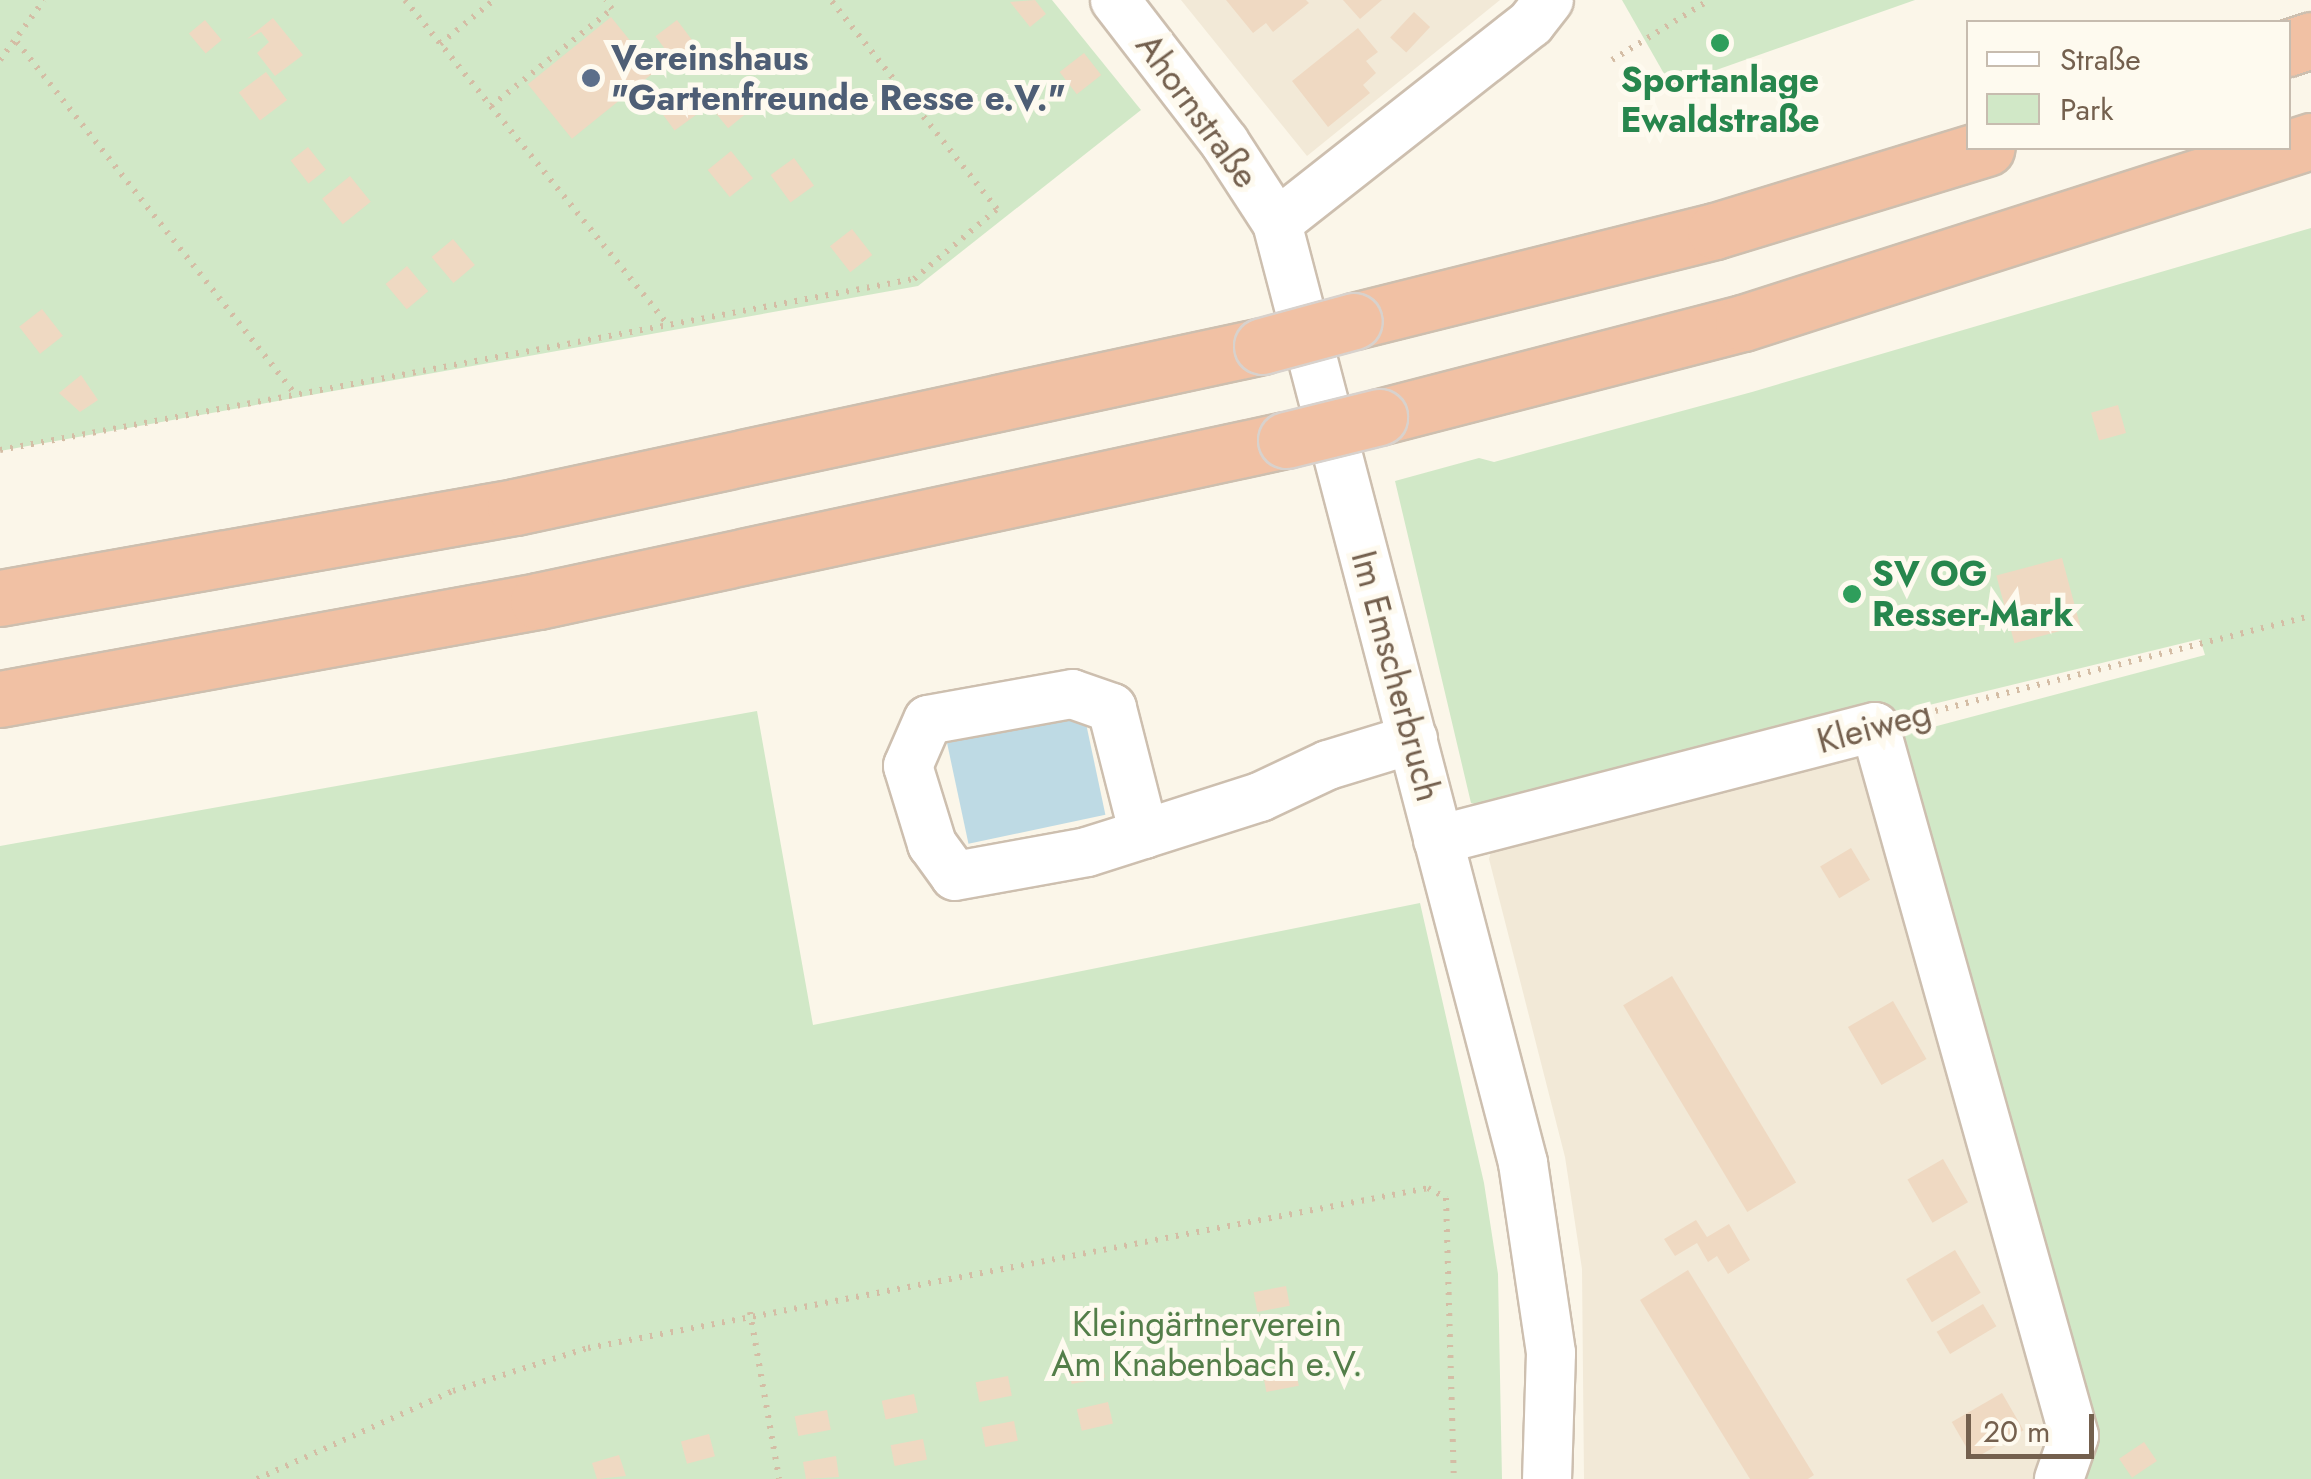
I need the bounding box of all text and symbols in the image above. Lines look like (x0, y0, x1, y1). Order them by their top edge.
legend (1966, 20, 2291, 150)
street label: Ahornstraße (1127, 26, 1267, 196)
marker: Sportanlage Ewaldstraße (1709, 32, 1731, 54)
place label: Vereinshaus "Gartenfreunde Resse e.V." (611, 37, 1066, 119)
text: Straße (2060, 38, 2141, 81)
place label: Sportanlage Ewaldstraße (1620, 59, 1820, 141)
marker: Vereinshaus "Gartenfreunde Resse e.V." (580, 67, 602, 89)
text: Park (2060, 88, 2113, 131)
street label: Im Emscherbruch (1342, 546, 1450, 806)
place label: SV OG Resser-Mark (1872, 553, 2073, 635)
marker: SV OG Resser-Mark (1841, 583, 1863, 605)
street label: Kleiweg (1812, 692, 1936, 762)
park label: Kleingärtnerverein Am Knabenbach e.V. (1051, 1303, 1363, 1385)
scale bar (1971, 1394, 2098, 1456)
text: 20 m (1983, 1410, 2050, 1453)

